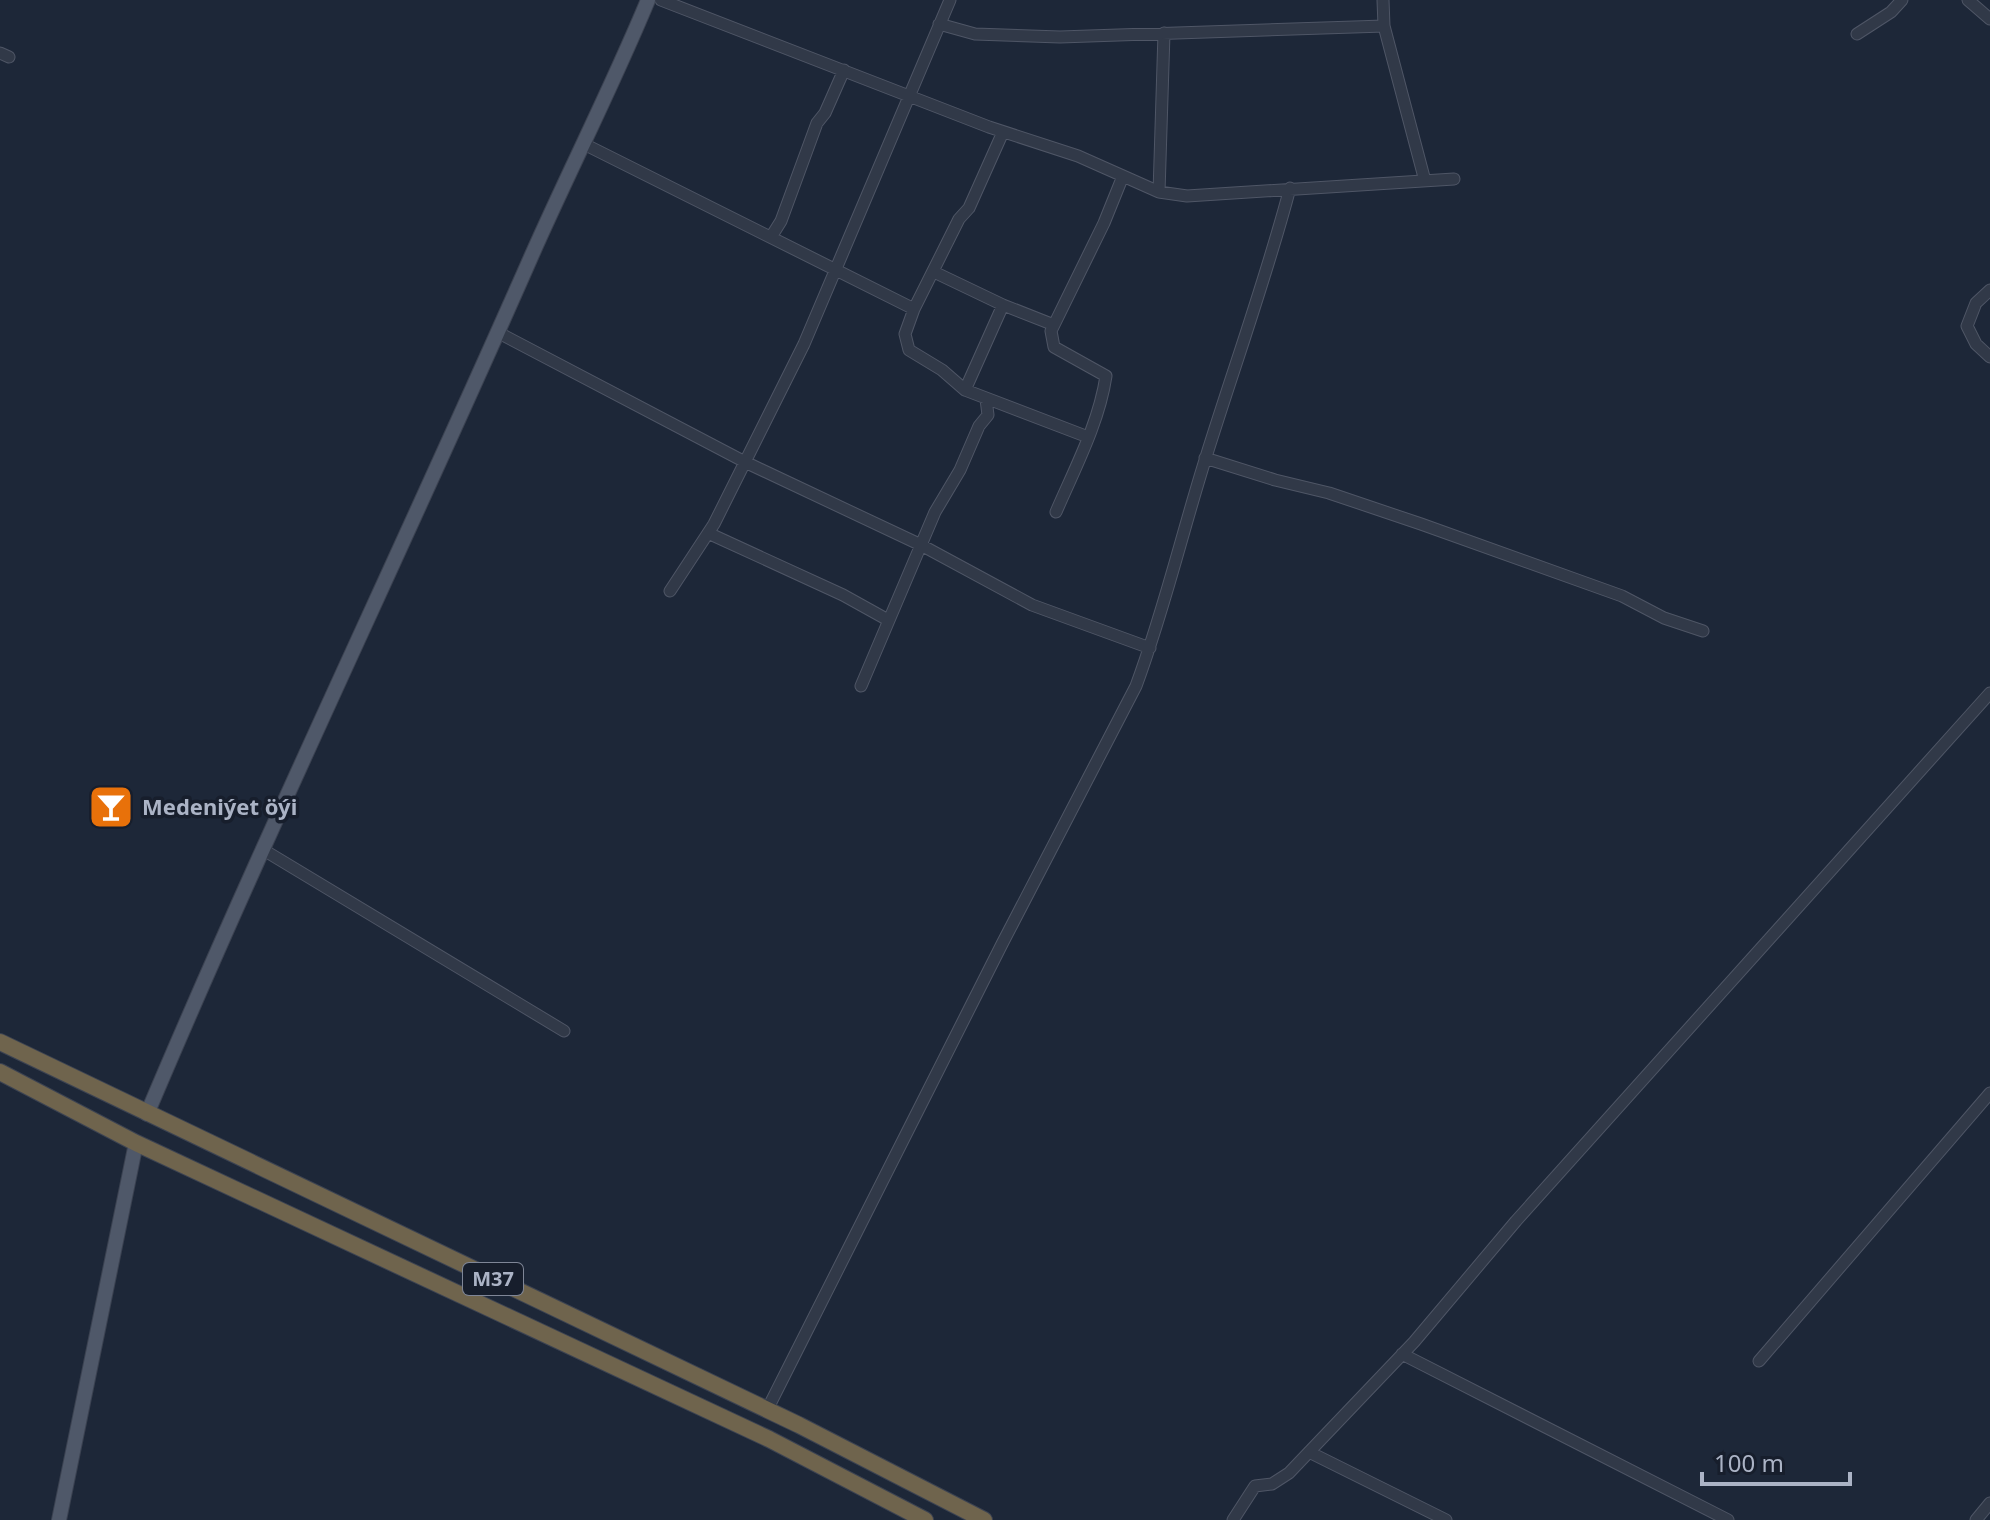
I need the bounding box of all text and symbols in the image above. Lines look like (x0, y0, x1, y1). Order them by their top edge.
bar icon: Medeniýet öýi (87, 783, 135, 831)
place label: Medeniýet öýi (142, 791, 297, 821)
road number: M37 (463, 1263, 523, 1295)
scale bar (1702, 1436, 1850, 1486)
text: 100 m (1714, 1446, 1784, 1479)

